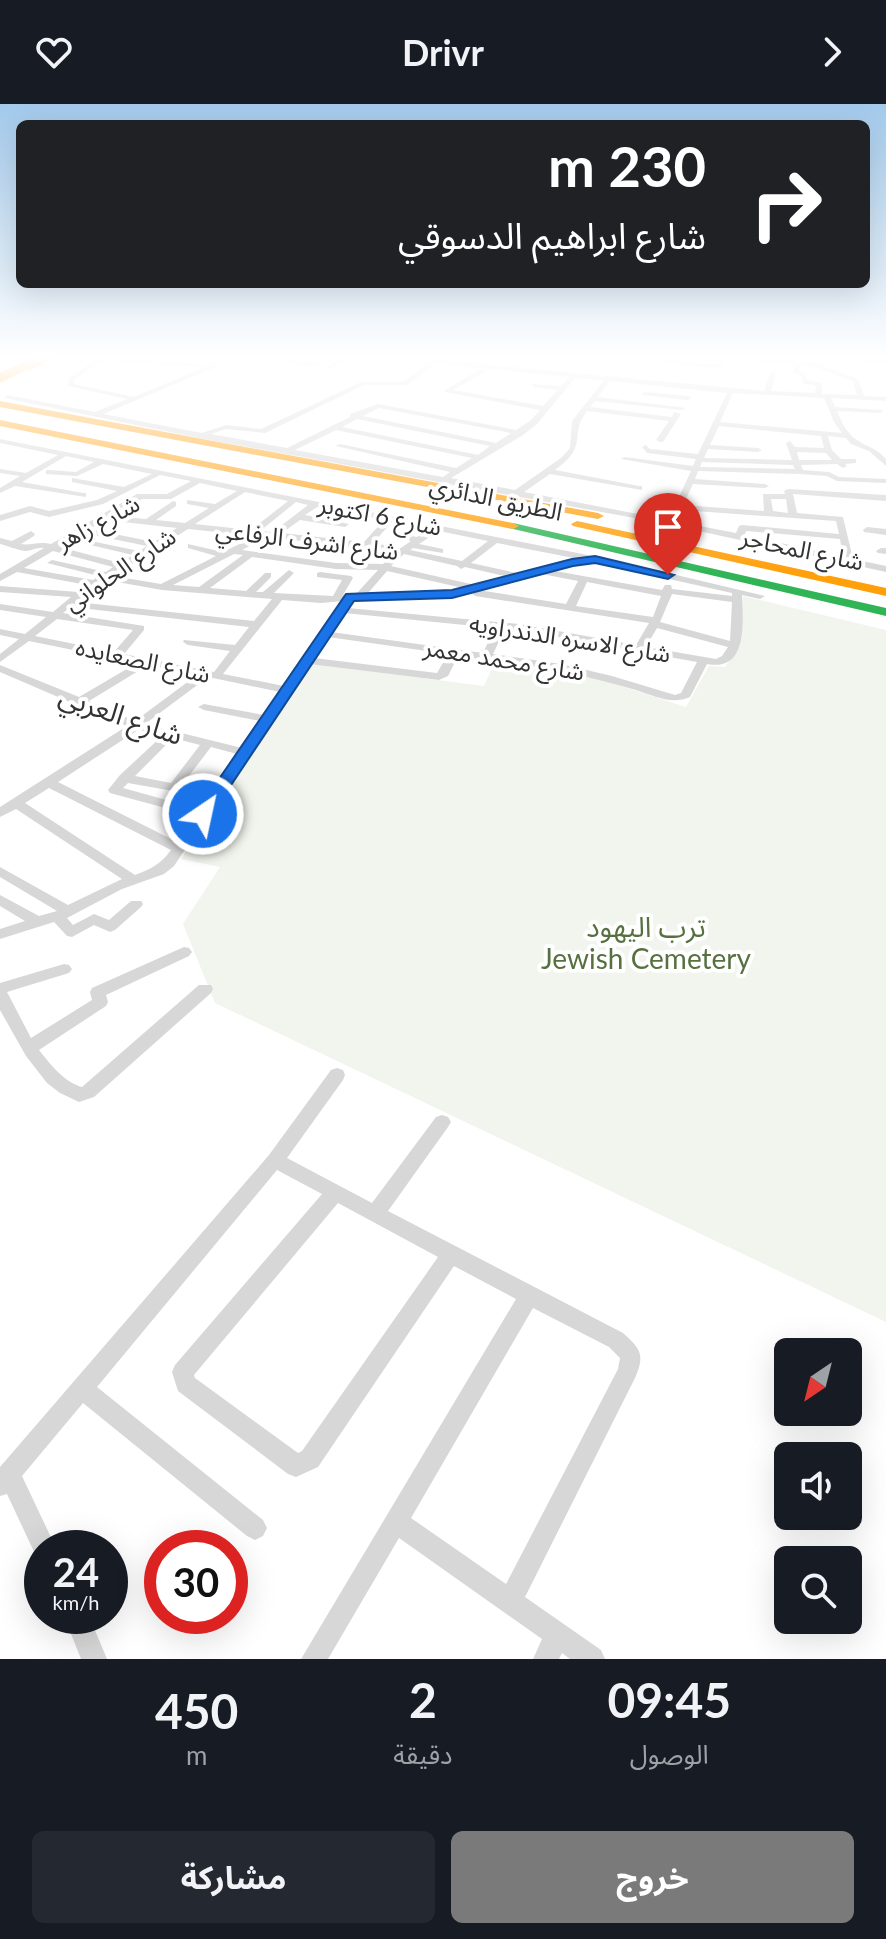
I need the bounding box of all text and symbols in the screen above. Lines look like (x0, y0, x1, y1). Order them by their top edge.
icon: heart (32, 30, 76, 74)
text: Drivr (402, 30, 484, 74)
icon: forward (810, 30, 854, 74)
text: 230 m (548, 132, 706, 199)
icon: right (734, 152, 838, 256)
text: شارع ابراهيم الدسوقي (398, 213, 706, 257)
street label: الطريق الدائري (426, 469, 565, 531)
street label: شارع زاهر (50, 488, 146, 560)
street label: شارع 6 اكتوبر (315, 488, 444, 545)
pin (634, 493, 702, 575)
icon: arrive (646, 505, 690, 549)
street label: شارع اشرف الرفاعي (213, 514, 400, 571)
street label: شارع الحلواني (58, 521, 184, 621)
street label: شارع المحاجر (737, 521, 866, 580)
street label: شارع الاسره الدندراويه (467, 607, 673, 672)
street label: شارع الصعايده (73, 631, 213, 692)
street label: شارع محمد معمر (420, 631, 587, 689)
street label: شارع العربي (53, 677, 188, 756)
position arrow (161, 772, 245, 856)
park label: ترب اليهود Jewish Cemetery (541, 909, 752, 975)
north arrow (774, 1338, 862, 1426)
map controls (774, 1338, 862, 1634)
button: sound (774, 1442, 862, 1530)
speed limit sign: 30 (144, 1530, 248, 1634)
button: search (774, 1546, 862, 1634)
text: 24 (53, 1548, 99, 1596)
text: km/h (53, 1590, 99, 1614)
text: 2 (409, 1671, 437, 1728)
text: 09:45 (607, 1671, 731, 1728)
text: 450 (155, 1682, 238, 1739)
text: دقيقة (393, 1738, 453, 1770)
text: الوصول (630, 1738, 709, 1770)
text: m (186, 1739, 207, 1771)
button: مشاركة (32, 1831, 435, 1923)
button: خروج (451, 1831, 854, 1923)

